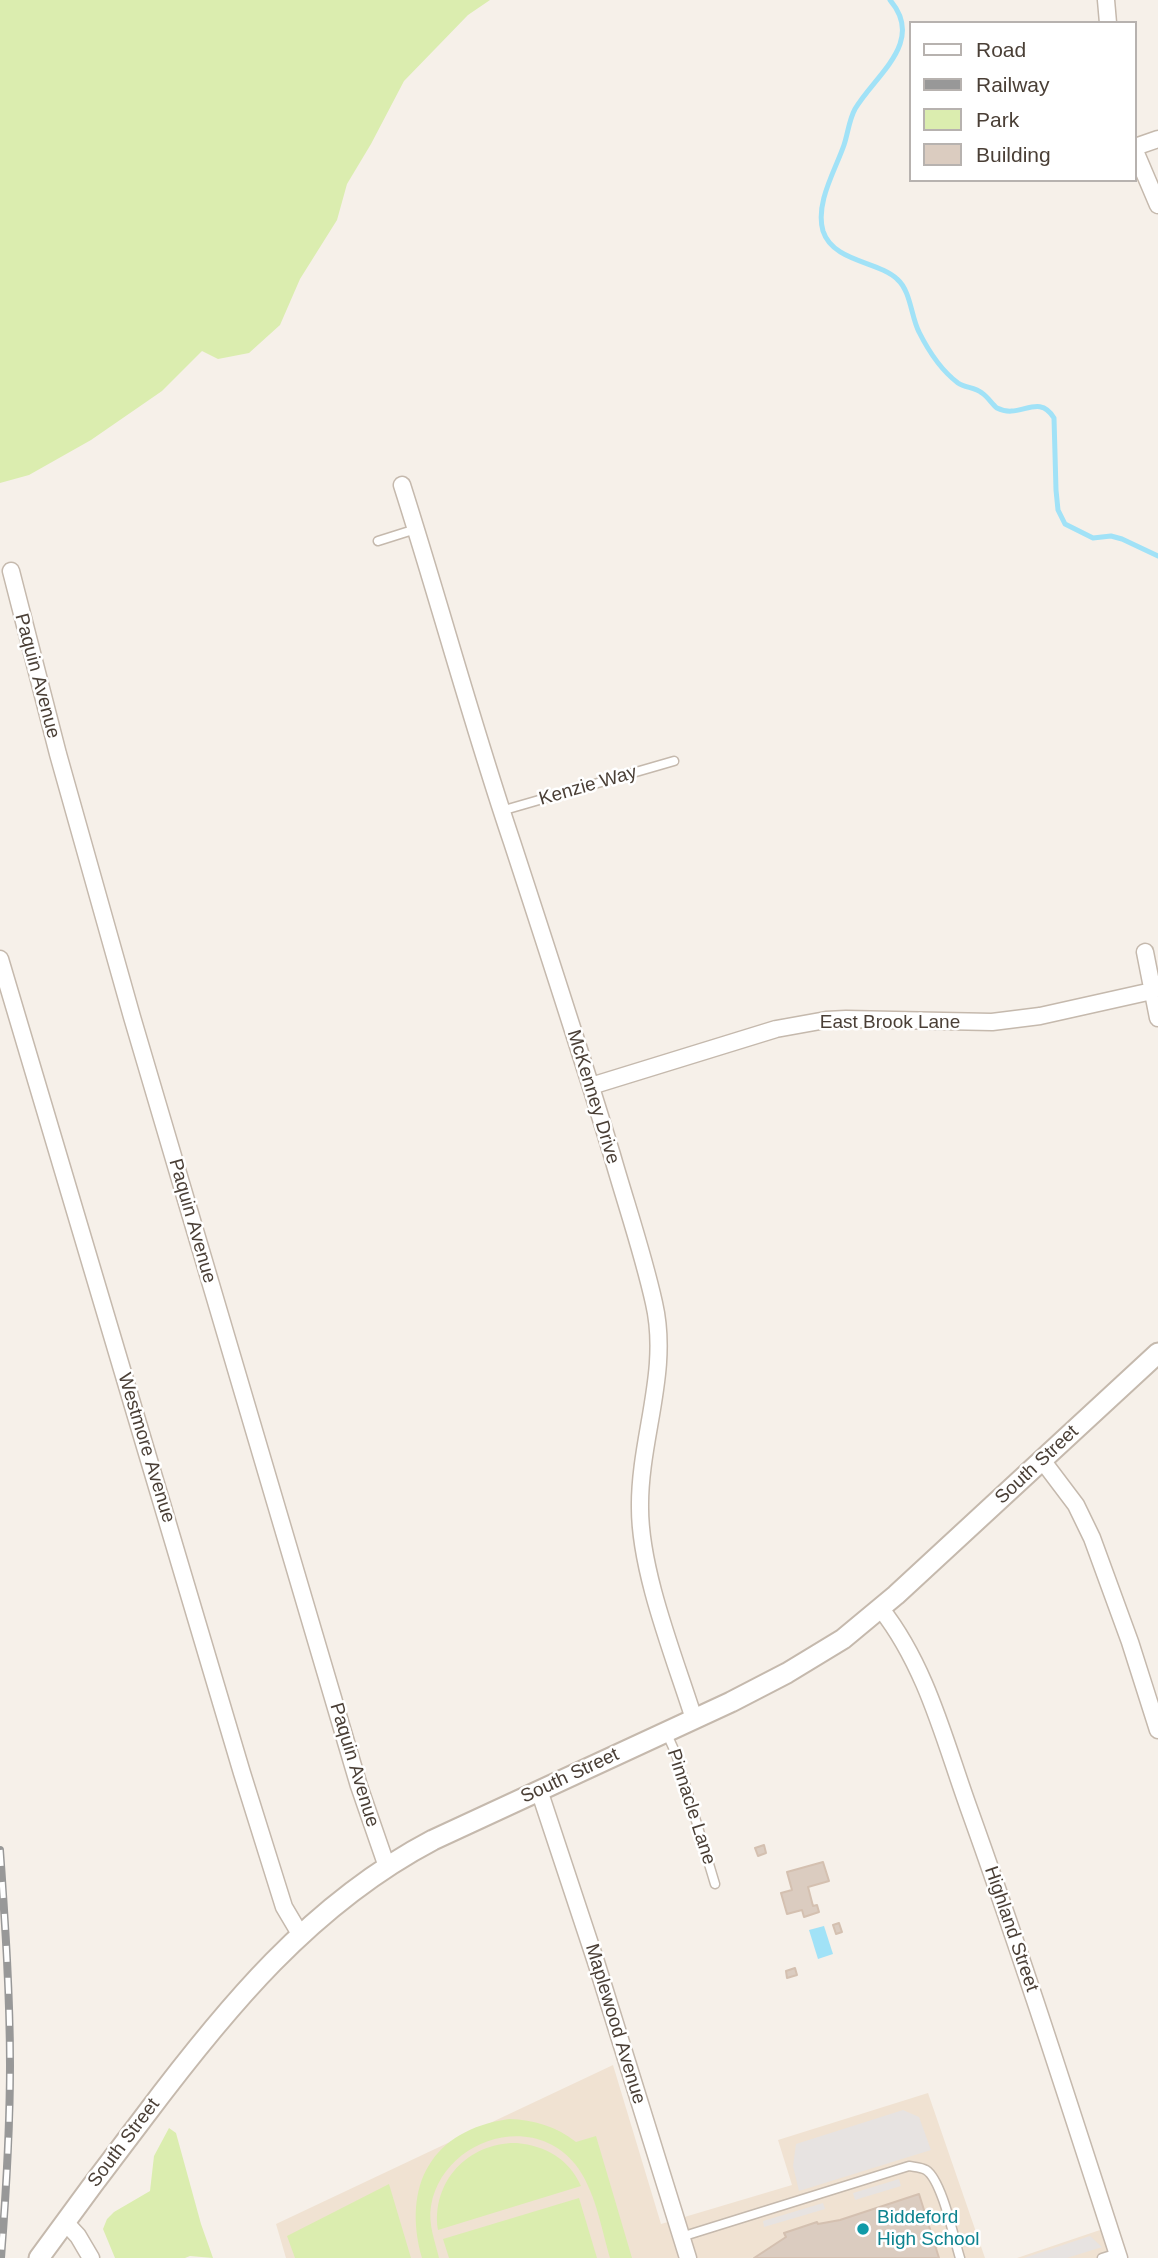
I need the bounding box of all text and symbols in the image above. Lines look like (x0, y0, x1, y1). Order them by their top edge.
legend (909, 21, 1137, 182)
text: Road (976, 38, 1026, 61)
text: Railway (976, 73, 1050, 96)
text: Park (976, 108, 1019, 131)
text: Building (976, 143, 1051, 166)
street label: Paquin Avenue (9, 611, 65, 741)
street label: Kenzie Way (536, 761, 640, 811)
street label: East Brook Lane (820, 1012, 960, 1034)
street label: McKenney Drive (562, 1027, 624, 1167)
street label: Paquin Avenue (163, 1156, 221, 1286)
street label: Westmore Avenue (112, 1370, 180, 1526)
street label: South Street (991, 1421, 1083, 1509)
street label: Paquin Avenue (324, 1700, 384, 1830)
street label: South Street (517, 1743, 623, 1809)
street label: Pinnacle Lane (662, 1746, 720, 1868)
street label: Highland Street (979, 1863, 1043, 1995)
street label: Maplewood Avenue (580, 1941, 650, 2107)
street label: South Street (83, 2094, 165, 2192)
place label: Biddeford High School (877, 2207, 979, 2251)
marker: Biddeford High School (855, 2221, 871, 2237)

